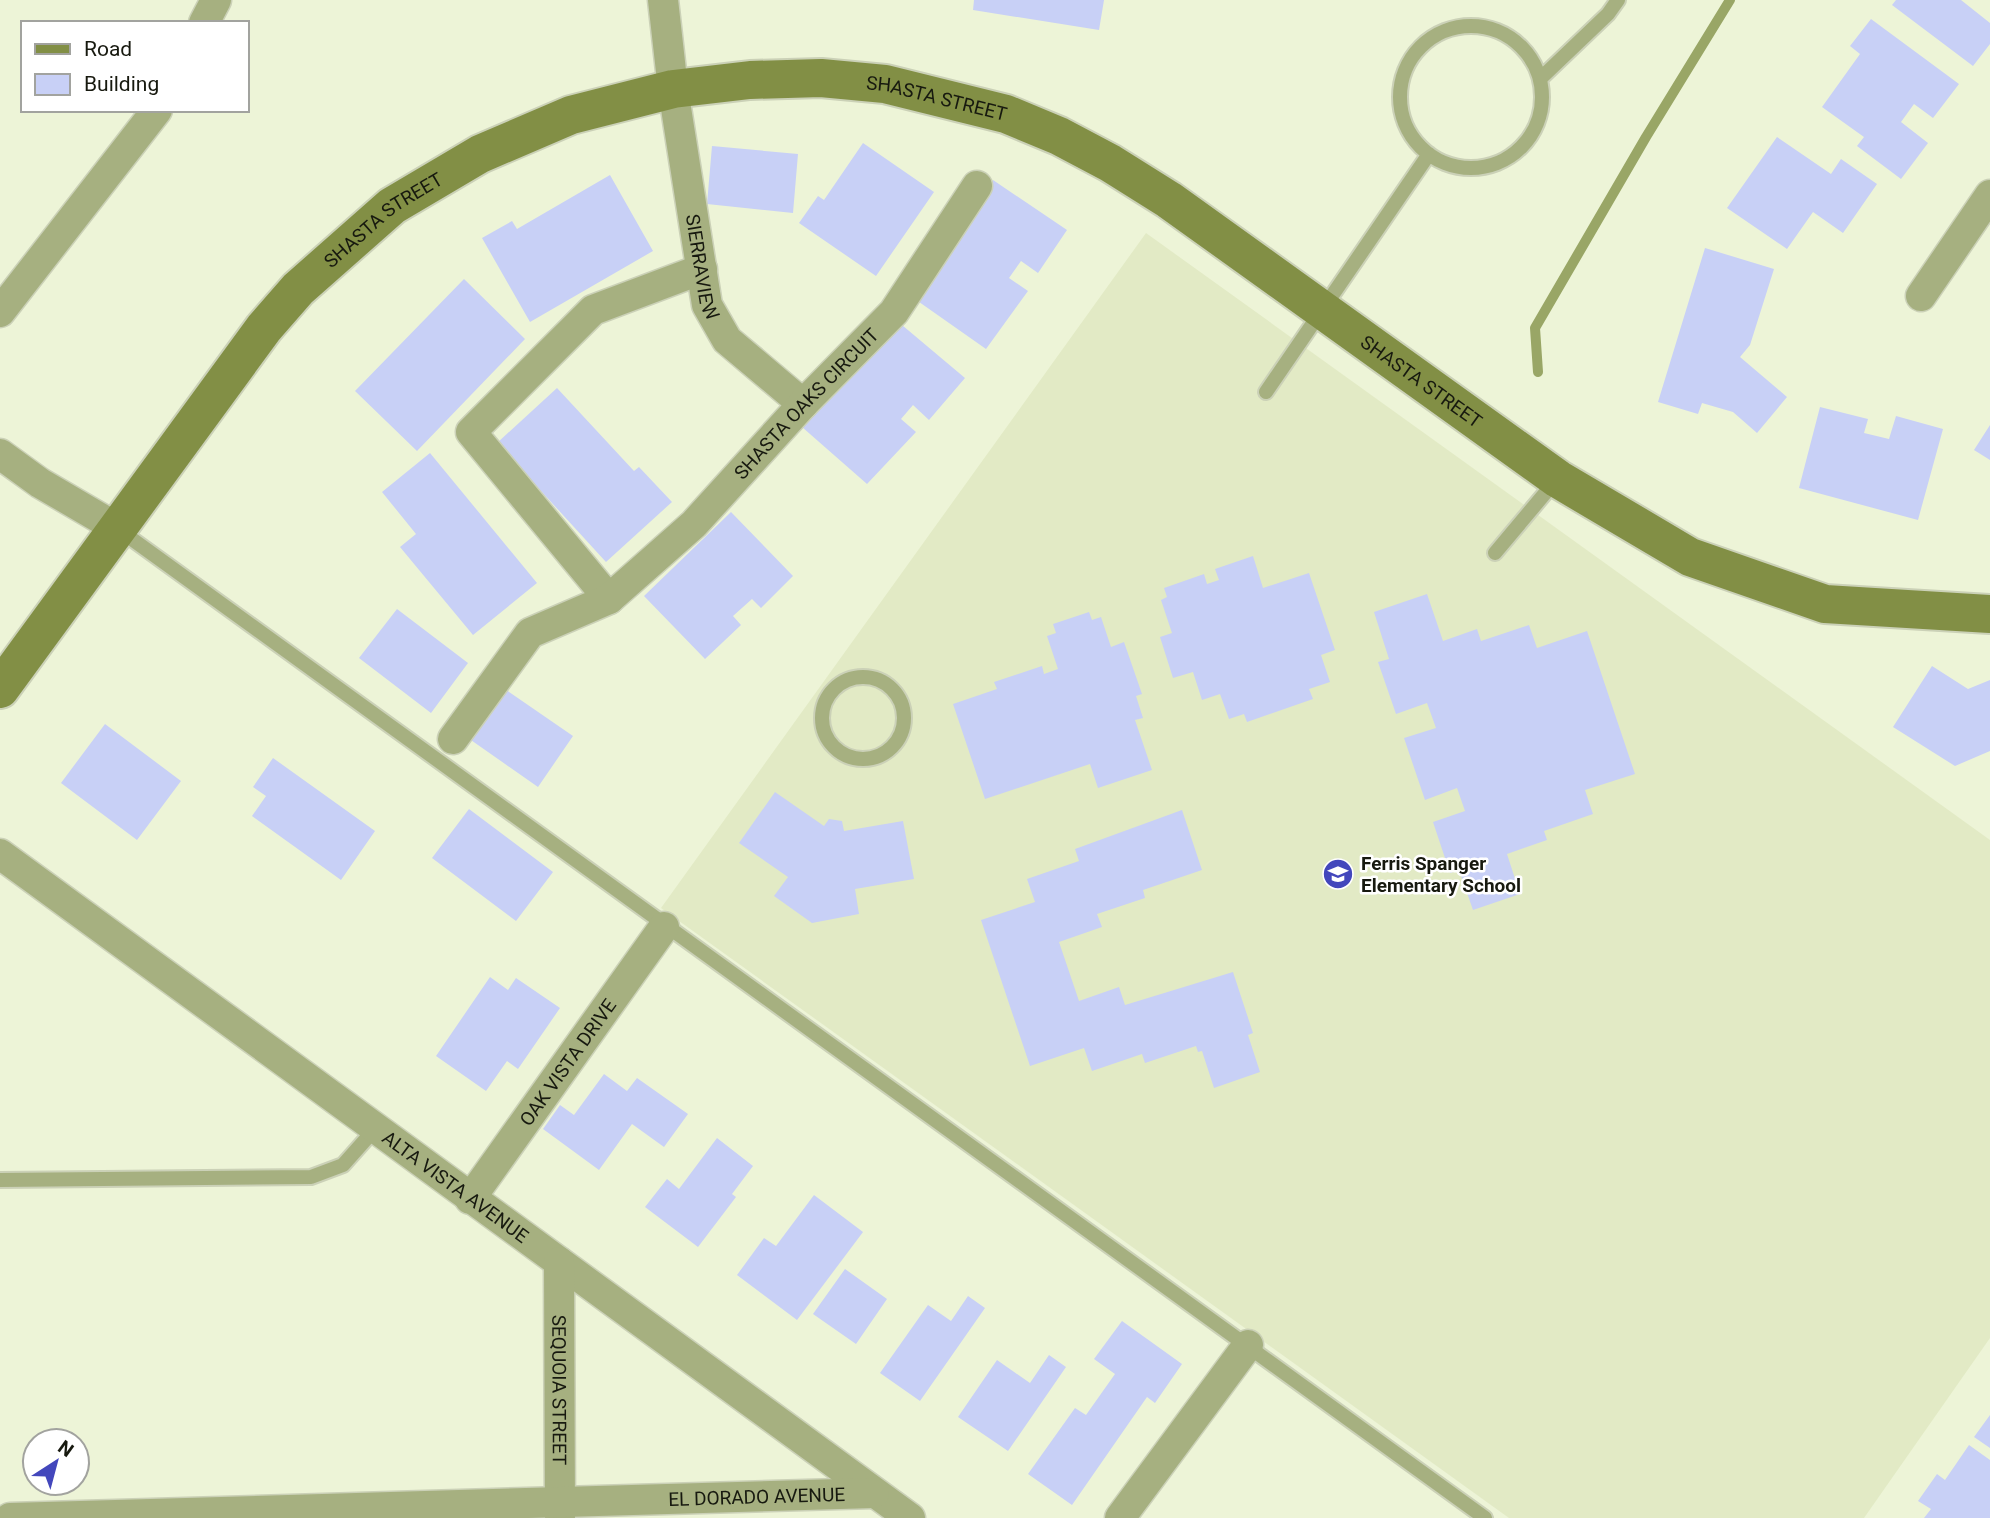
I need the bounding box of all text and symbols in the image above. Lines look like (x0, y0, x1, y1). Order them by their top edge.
legend (21, 21, 248, 112)
text: Road (84, 37, 132, 61)
street label: SHASTA STREET (865, 71, 1009, 125)
text: Building (84, 72, 159, 96)
street label: SHASTA STREET (319, 167, 447, 272)
street label: SIERRAVIEW (681, 212, 725, 324)
street label: SHASTA OAKS CIRCUIT (729, 323, 883, 484)
street label: SHASTA STREET (1356, 330, 1487, 432)
place label: Ferris Spanger Elementary School (1361, 852, 1521, 897)
school or university icon: Ferris Spanger Elementary School (1321, 857, 1355, 891)
street label: OAK VISTA DRIVE (514, 994, 621, 1130)
street label: ALTA VISTA AVENUE (378, 1125, 533, 1248)
street label: SEQUOIA STREET (548, 1315, 571, 1465)
north arrow (21, 1427, 91, 1497)
text: N (54, 1435, 78, 1462)
street label: EL DORADO AVENUE (668, 1482, 846, 1510)

